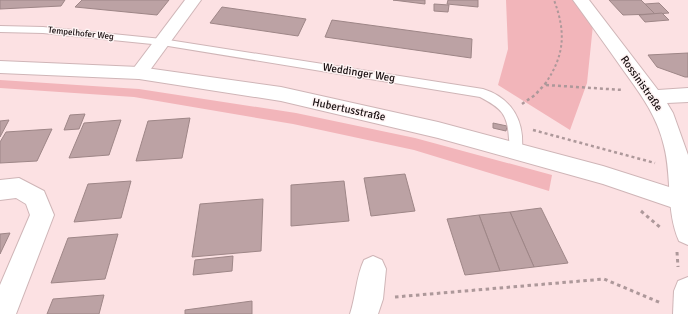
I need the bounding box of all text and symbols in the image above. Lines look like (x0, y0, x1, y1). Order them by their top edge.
street label: Tempelhofer Weg (48, 25, 115, 42)
street label: Rossinistraße (618, 53, 665, 113)
street label: Weddinger Weg (322, 60, 396, 85)
street label: Hubertusstraße (311, 95, 387, 124)

